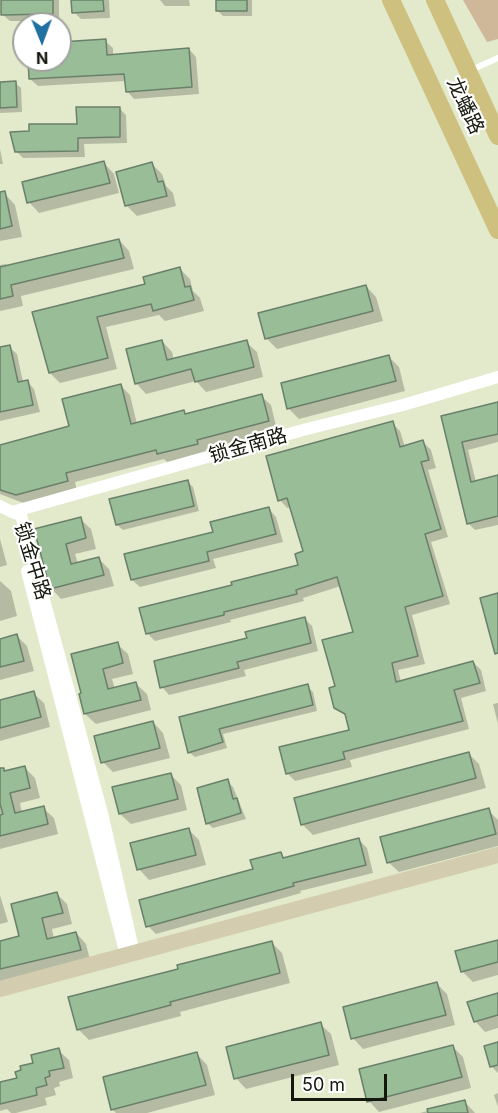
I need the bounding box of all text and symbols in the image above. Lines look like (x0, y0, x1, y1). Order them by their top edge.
north arrow (12, 12, 72, 72)
text: N (36, 48, 49, 68)
street label: 龙蟠路 (441, 74, 489, 138)
street label: 锁金南路 (206, 423, 290, 469)
street label: 锁金中路 (9, 519, 55, 603)
scale bar (294, 1062, 390, 1100)
text: 50 m (302, 1074, 345, 1095)

